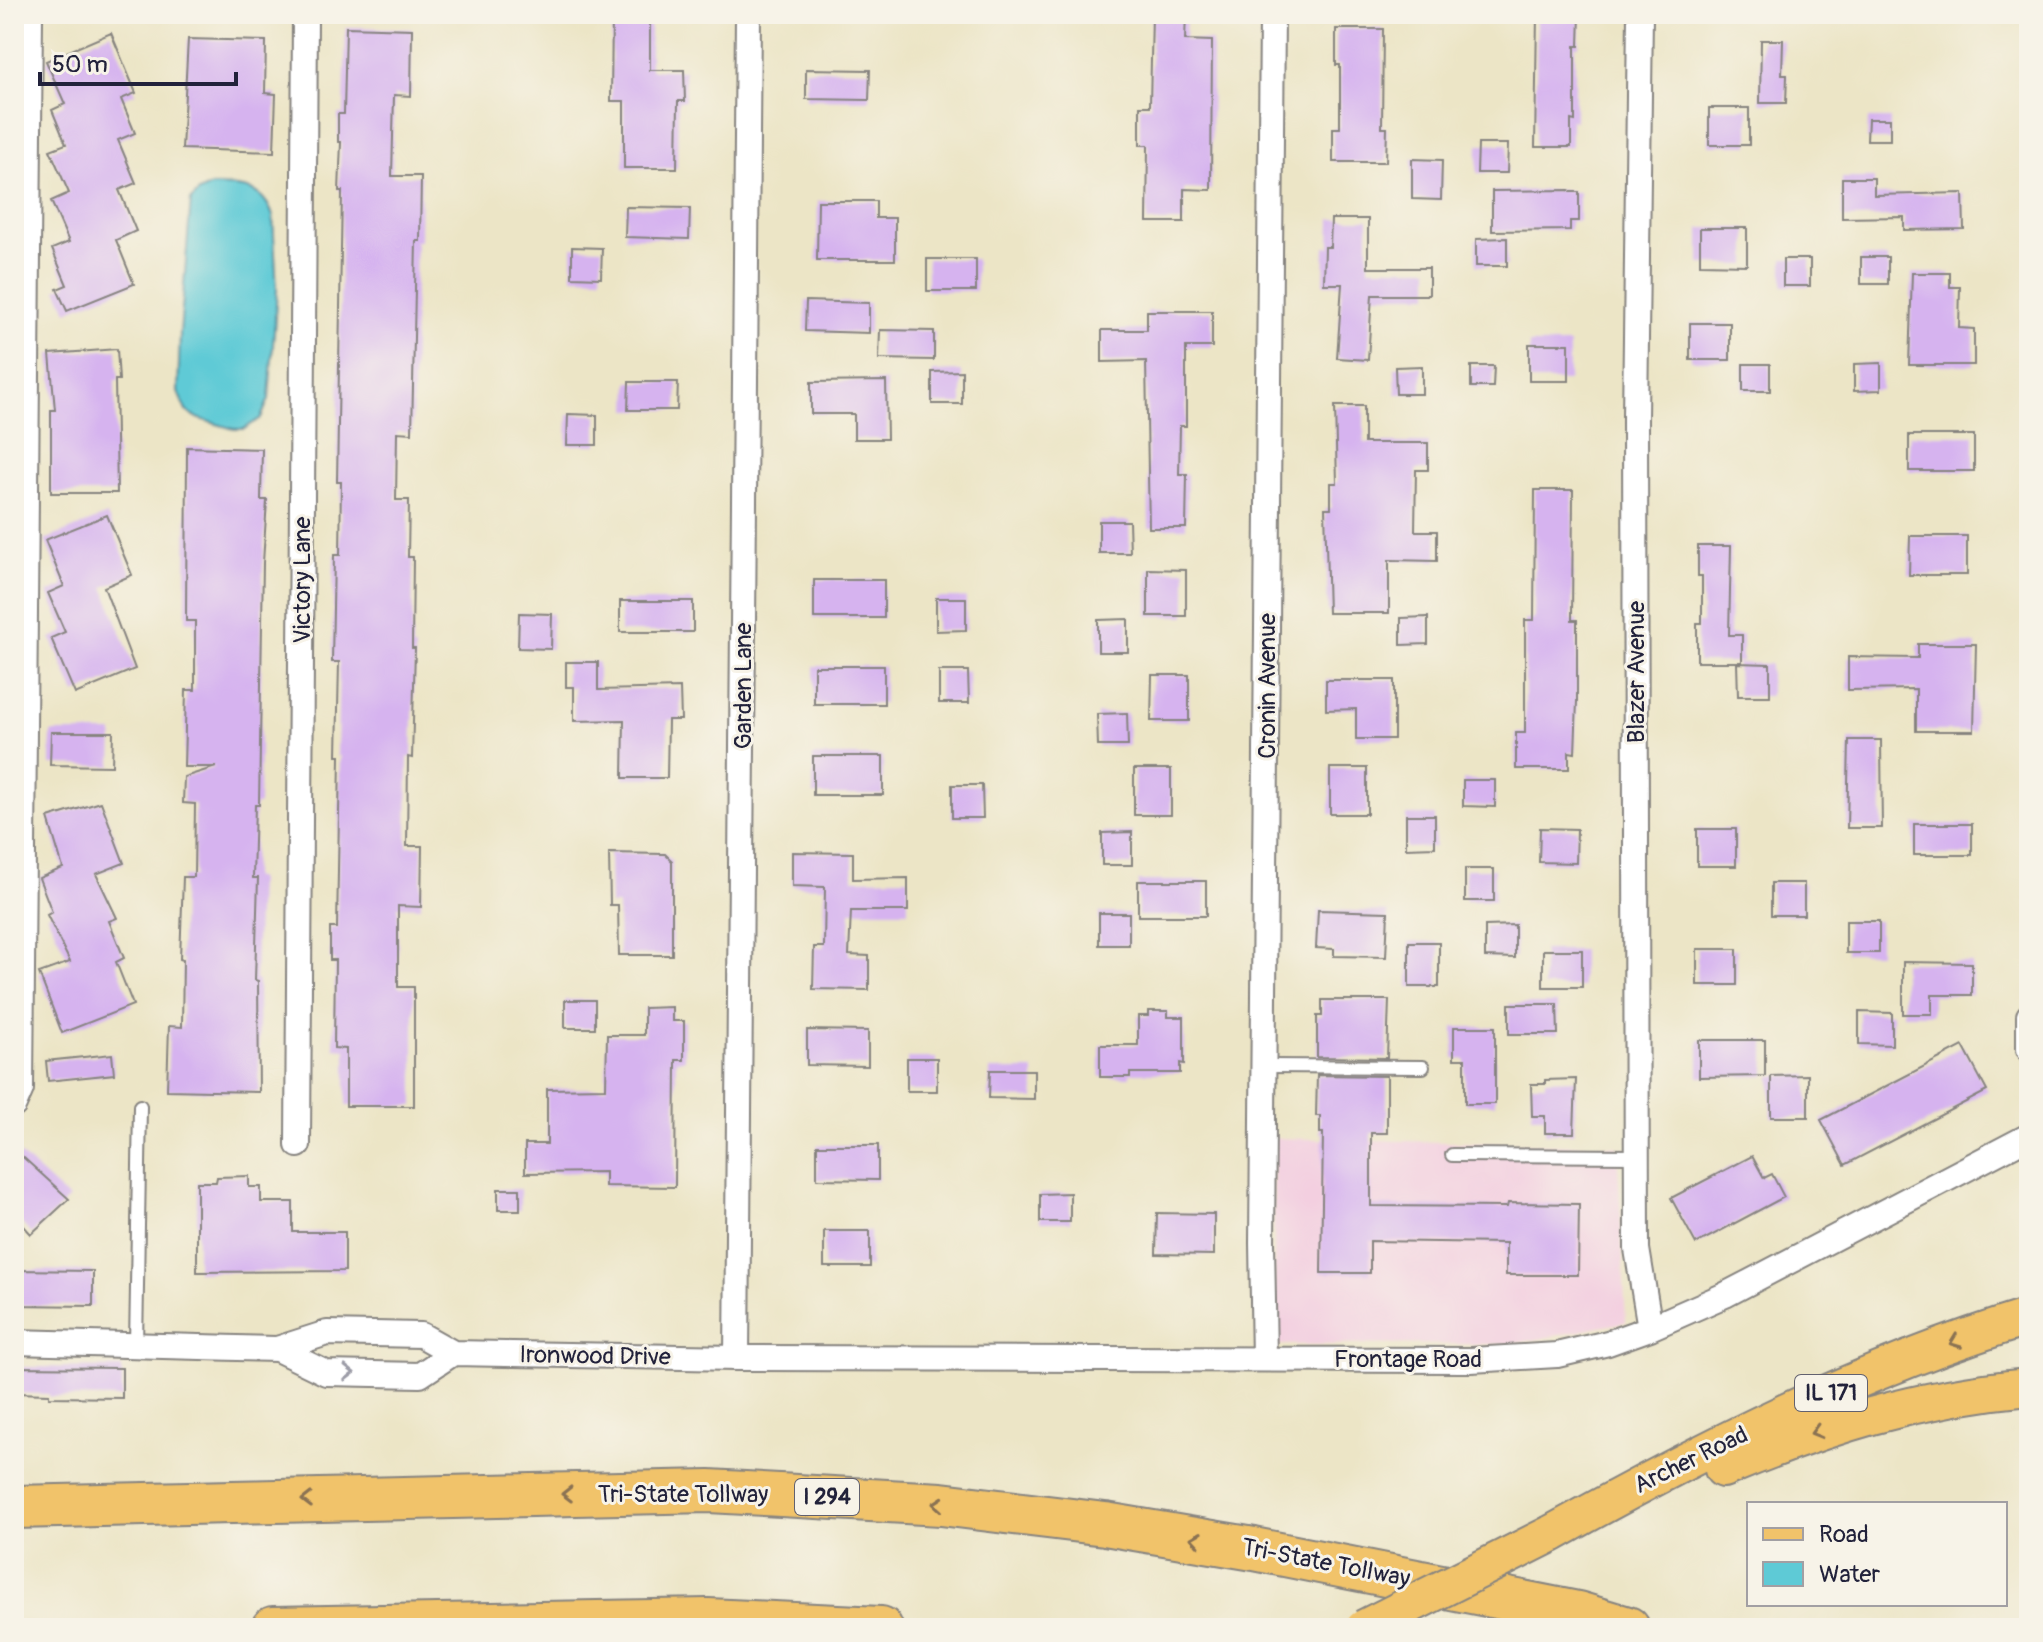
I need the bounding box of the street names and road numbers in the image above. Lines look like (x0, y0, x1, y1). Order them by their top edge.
street label: Victory Lane (288, 516, 317, 643)
street label: Blazer Avenue (1622, 601, 1651, 743)
street label: Cronin Avenue (1253, 613, 1282, 759)
street label: Garden Lane (729, 622, 758, 749)
street label: Ironwood Drive (519, 1340, 671, 1372)
street label: Frontage Road (1334, 1345, 1482, 1374)
road number: IL 171 (1795, 1375, 1867, 1411)
street label: Archer Road (1629, 1420, 1753, 1500)
road number: I 294 (795, 1479, 859, 1515)
street label: Tri-State Tollway (598, 1480, 768, 1509)
street label: Tri-State Tollway (1239, 1532, 1413, 1594)

